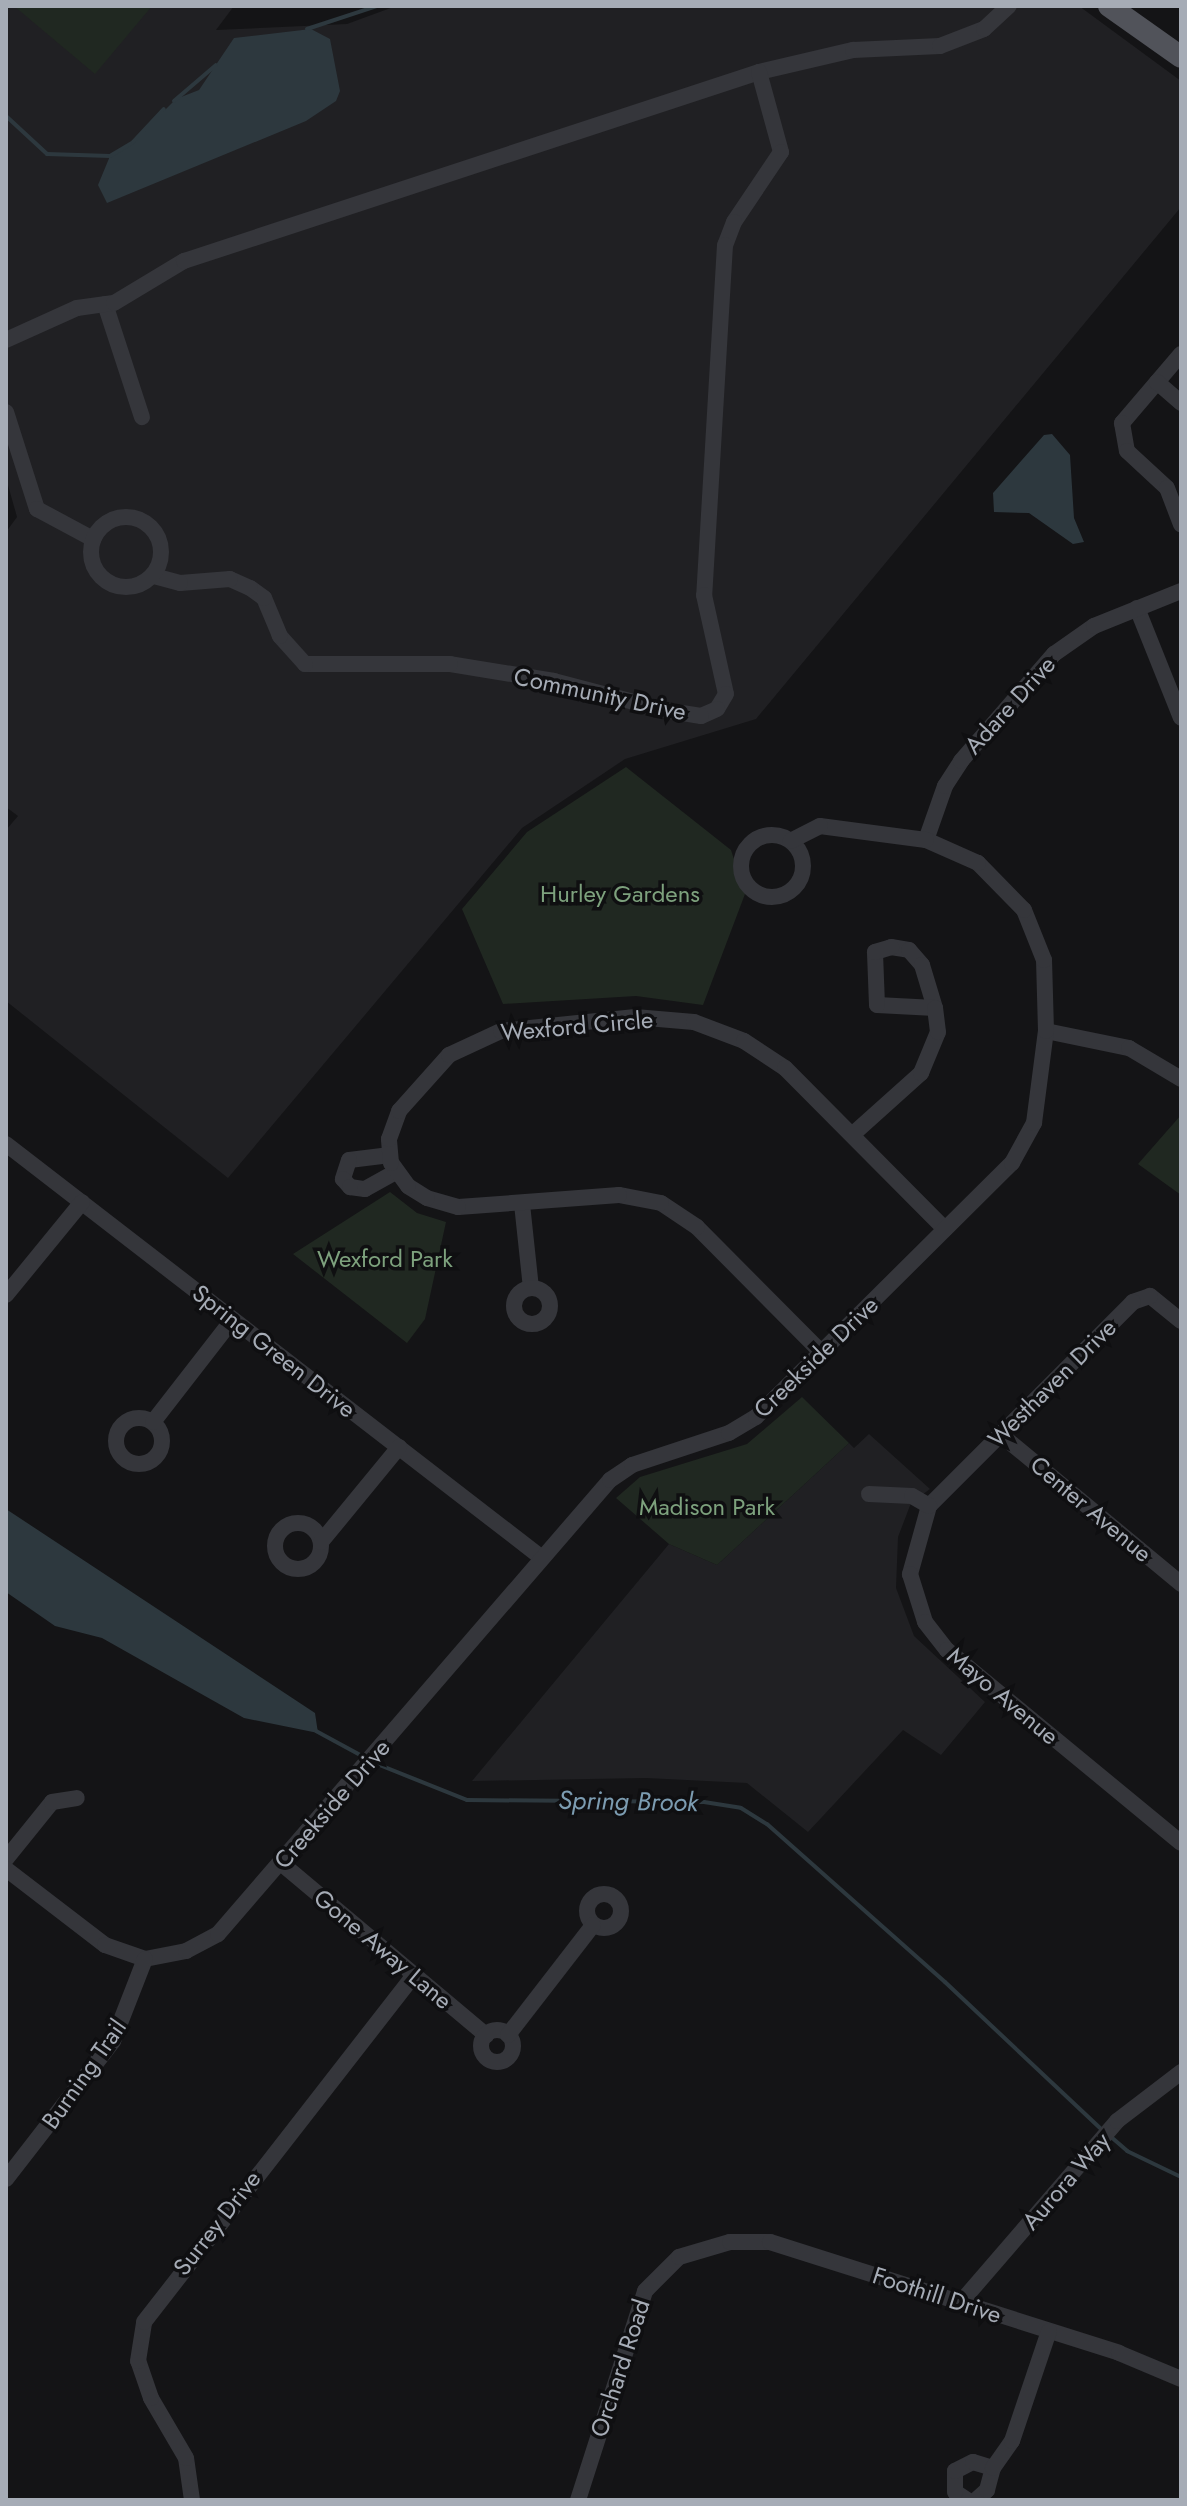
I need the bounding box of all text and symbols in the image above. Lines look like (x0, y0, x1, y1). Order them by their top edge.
street label: Adare Drive (959, 650, 1061, 760)
street label: Community Drive (511, 662, 689, 726)
park label: Hurley Gardens (540, 880, 700, 908)
street label: Wexford Circle (500, 1005, 654, 1047)
park label: Wexford Park (317, 1245, 453, 1273)
street label: Spring Green Drive (187, 1278, 361, 1424)
street label: Creekside Drive (748, 1290, 884, 1424)
street label: Westhaven Drive (982, 1313, 1122, 1453)
street label: Center Avenue (1024, 1450, 1158, 1568)
park label: Madison Park (639, 1493, 775, 1521)
street label: Mayo Avenue (942, 1641, 1064, 1751)
street label: Creekside Drive (268, 1733, 396, 1875)
water label: Spring Brook (558, 1785, 698, 1819)
street label: Gone Away Lane (308, 1883, 458, 2015)
street label: Burning Trail (36, 2014, 132, 2134)
street label: Aurora Way (1016, 2127, 1116, 2235)
street label: Surrey Drive (167, 2165, 267, 2281)
street label: Foothill Drive (869, 2261, 1005, 2329)
street label: Orchard Road (584, 2295, 656, 2441)

